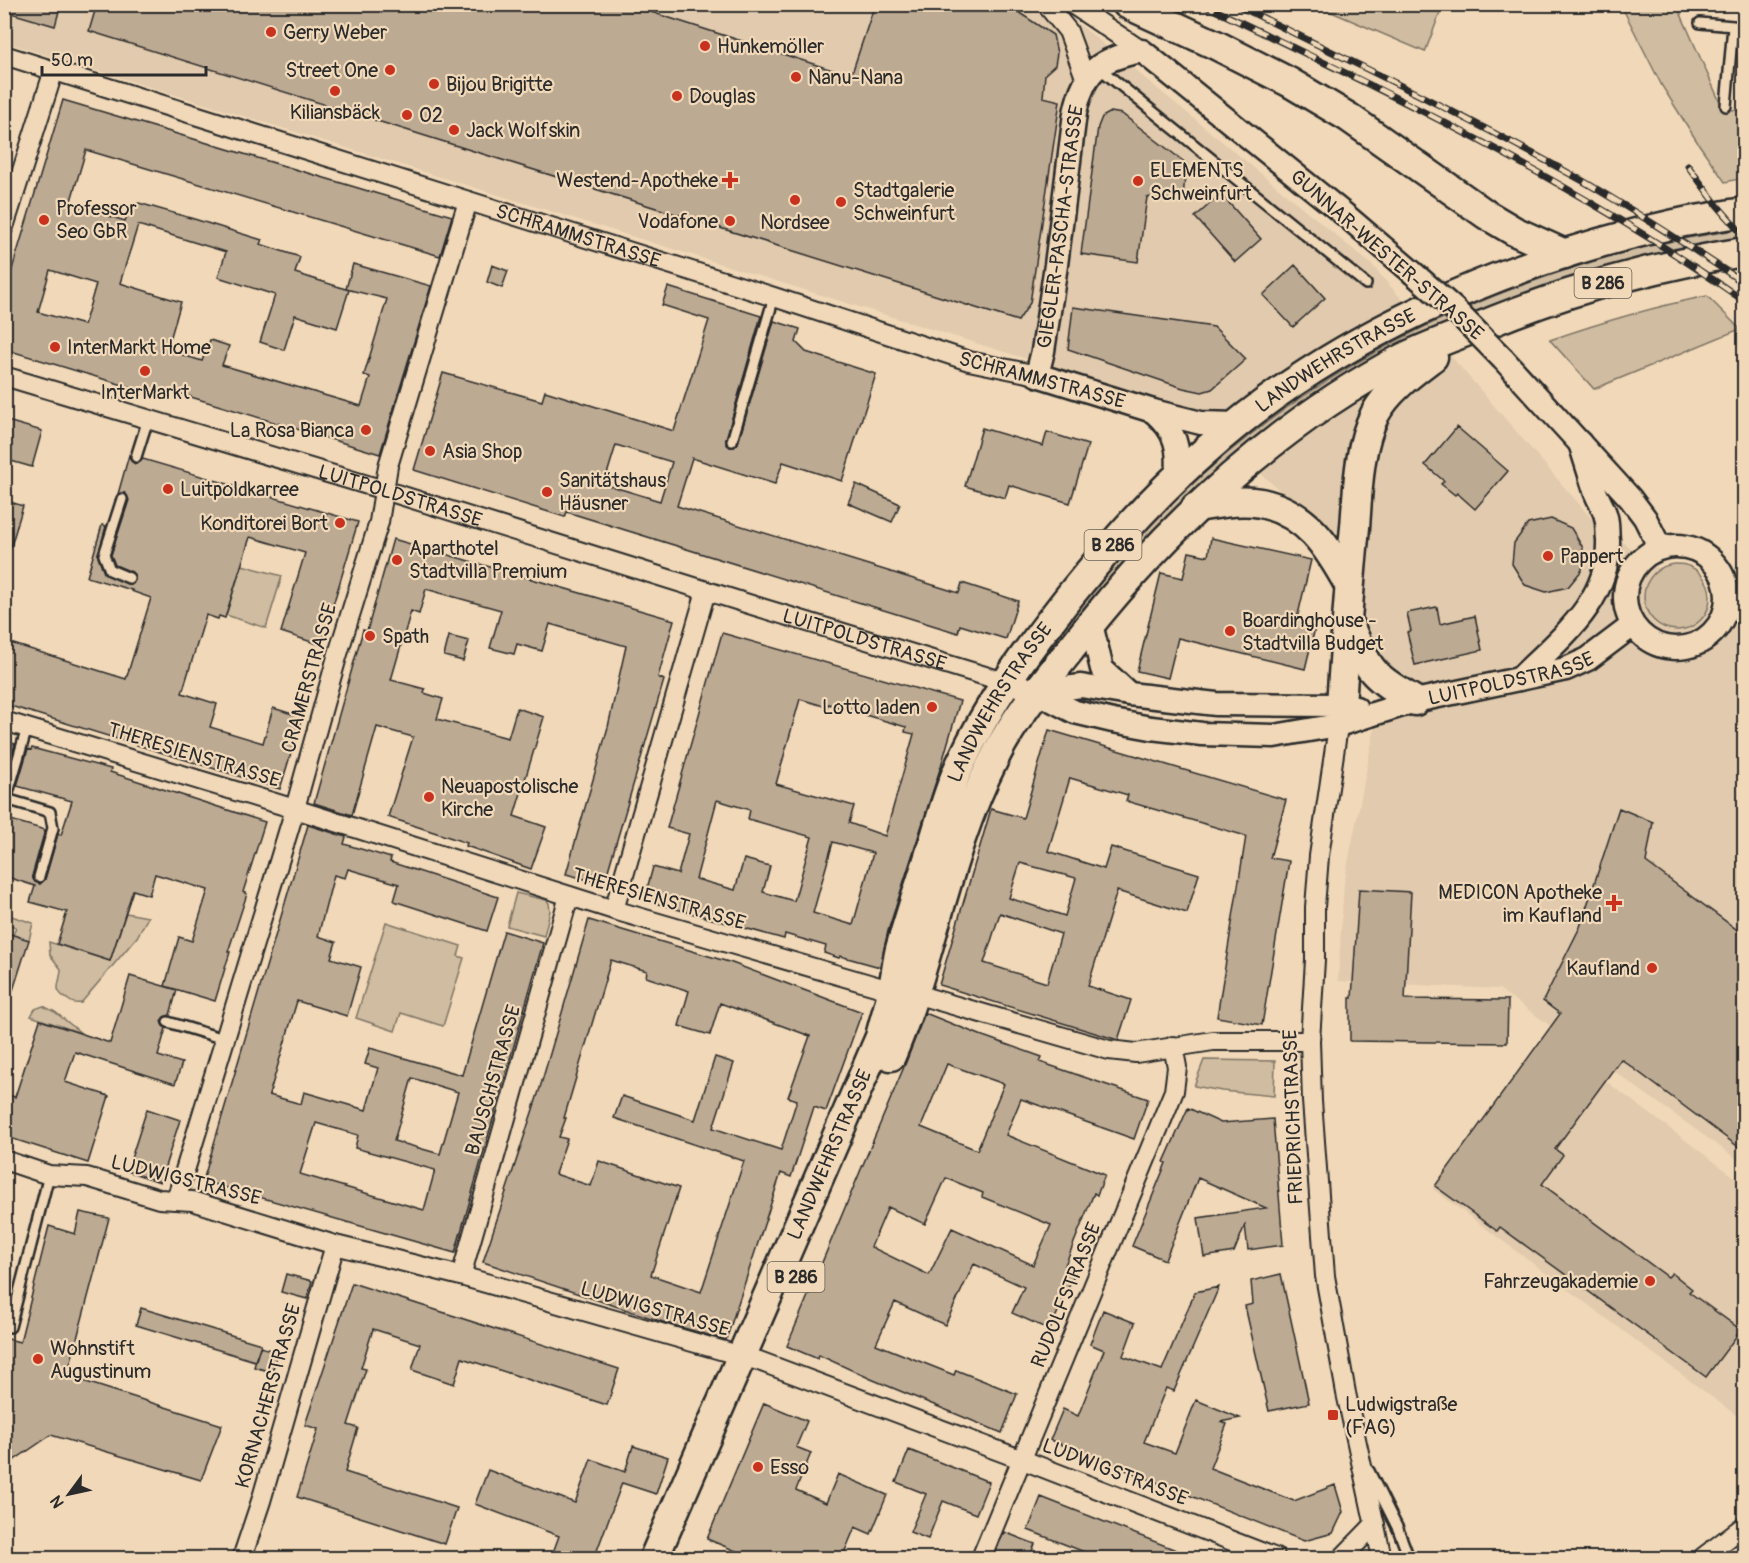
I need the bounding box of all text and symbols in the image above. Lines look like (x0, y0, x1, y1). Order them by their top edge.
place label: Gerry Weber (283, 20, 387, 45)
marker: Gerry Weber (264, 25, 278, 39)
place label: Hunkemöller (717, 34, 824, 59)
scale bar (42, 39, 206, 77)
marker: Hunkemöller (698, 39, 712, 53)
text: 50 m (51, 49, 93, 72)
place label: Street One (286, 58, 378, 83)
marker: Street One (383, 63, 397, 77)
place label: Nanu-Nana (808, 65, 903, 90)
marker: Nanu-Nana (789, 70, 803, 84)
place label: Bijou Brigitte (446, 72, 553, 97)
marker: Bijou Brigitte (427, 77, 441, 91)
marker: Kiliansbäck (328, 84, 342, 98)
place label: Douglas (689, 84, 755, 109)
marker: Douglas (670, 89, 684, 103)
place label: Kiliansbäck (290, 100, 381, 125)
place label: O2 (419, 103, 443, 128)
street label: GIEGLER-PASCHA-STRASSE (1031, 103, 1089, 350)
marker: O2 (400, 108, 414, 122)
place label: Jack Wolfskin (466, 118, 580, 143)
marker: Jack Wolfskin (447, 123, 461, 137)
place label: ELEMENTS Schweinfurt (1150, 158, 1253, 206)
street label: GUNNAR-WESTER-STRASSE (1285, 164, 1489, 346)
place label: Westend-Apotheke (556, 168, 718, 193)
marker: Westend-Apotheke (723, 173, 737, 187)
marker: ELEMENTS Schweinfurt (1131, 174, 1145, 188)
place label: Stadtgalerie Schweinfurt (853, 178, 956, 226)
marker: Nordsee (788, 193, 802, 207)
marker: Stadtgalerie Schweinfurt (834, 195, 848, 209)
place label: Professor Seo GbR (56, 196, 137, 244)
street label: SCHRAMMSTRASSE (493, 198, 664, 273)
place label: Vodafone (638, 209, 718, 234)
place label: Nordsee (760, 210, 830, 235)
marker: Professor Seo GbR (37, 213, 51, 227)
marker: Vodafone (723, 214, 737, 228)
road number: B 286 (1574, 268, 1632, 298)
street label: LANDWEHRSTRASSE (1250, 302, 1420, 418)
place label: InterMarkt Home (67, 335, 211, 360)
marker: InterMarkt Home (48, 340, 62, 354)
street label: SCHRAMMSTRASSE (956, 346, 1128, 414)
marker: InterMarkt (138, 364, 152, 378)
place label: InterMarkt (100, 380, 190, 405)
place label: La Rosa Bianca (230, 418, 354, 443)
marker: La Rosa Bianca (359, 423, 373, 437)
place label: Asia Shop (442, 439, 523, 464)
marker: Asia Shop (423, 444, 437, 458)
street label: LUITPOLDSTRASSE (316, 459, 485, 532)
place label: Sanitätshaus Häusner (559, 468, 666, 516)
place label: Luitpoldkarree (180, 477, 299, 502)
marker: Luitpoldkarree (161, 482, 175, 496)
marker: Sanitätshaus Häusner (540, 485, 554, 499)
place label: Konditorei Bort (200, 511, 329, 536)
marker: Konditorei Bort (333, 516, 347, 530)
road number: B 286 (1084, 530, 1142, 560)
place label: Aparthotel Stadtvilla Premium (409, 536, 567, 584)
place label: Pappert (1560, 544, 1624, 569)
marker: Pappert (1541, 549, 1555, 563)
marker: Aparthotel Stadtvilla Premium (390, 553, 404, 567)
street label: CRAMERSTRASSE (276, 600, 342, 756)
street label: LUITPOLDSTRASSE (780, 603, 950, 676)
place label: Boardinghouse - Stadtvilla Budget (1242, 608, 1385, 656)
street label: LANDWEHRSTRASSE (942, 617, 1057, 786)
place label: Spath (382, 624, 429, 649)
marker: Boardinghouse - Stadtvilla Budget (1223, 624, 1237, 638)
marker: Spath (363, 629, 377, 643)
street label: LUITPOLDSTRASSE (1426, 646, 1598, 710)
place label: Lotto laden (822, 695, 920, 720)
marker: Lotto laden (925, 700, 939, 714)
street label: THERESIENSTRASSE (105, 717, 283, 793)
place label: Neuapostolische Kirche (441, 774, 578, 822)
marker: Neuapostolische Kirche (422, 790, 436, 804)
street label: THERESIENSTRASSE (570, 862, 748, 936)
place label: MEDICON Apotheke im Kaufland (1438, 880, 1602, 928)
marker: MEDICON Apotheke im Kaufland (1607, 896, 1621, 910)
place label: Kaufland (1566, 956, 1640, 981)
marker: Kaufland (1645, 961, 1659, 975)
street label: BAUSCHSTRASSE (460, 1002, 526, 1158)
street label: FRIEDRICHSTRASSE (1277, 1029, 1309, 1205)
street label: LANDWEHRSTRASSE (781, 1065, 877, 1243)
street label: LUDWIGSTRASSE (108, 1149, 264, 1211)
street label: RUDOLFSTRASSE (1025, 1219, 1107, 1371)
road number: B 286 (768, 1262, 824, 1292)
place label: Fahrzeugakademie (1483, 1269, 1638, 1294)
marker: Fahrzeugakademie (1643, 1274, 1657, 1288)
street label: LUDWIGSTRASSE (577, 1276, 733, 1342)
street label: KORNACHERSTRASSE (230, 1301, 306, 1491)
place label: Wohnstift Augustinum (50, 1336, 151, 1384)
marker: Wohnstift Augustinum (31, 1352, 45, 1366)
place label: Ludwigstraße (FAG) (1345, 1392, 1458, 1440)
marker: Ludwigstraße (FAG) (1326, 1408, 1340, 1422)
street label: LUDWIGSTRASSE (1039, 1433, 1191, 1511)
place label: Esso (770, 1455, 809, 1480)
marker: Esso (751, 1460, 765, 1474)
north arrow (39, 1464, 99, 1524)
text: N (46, 1491, 69, 1512)

